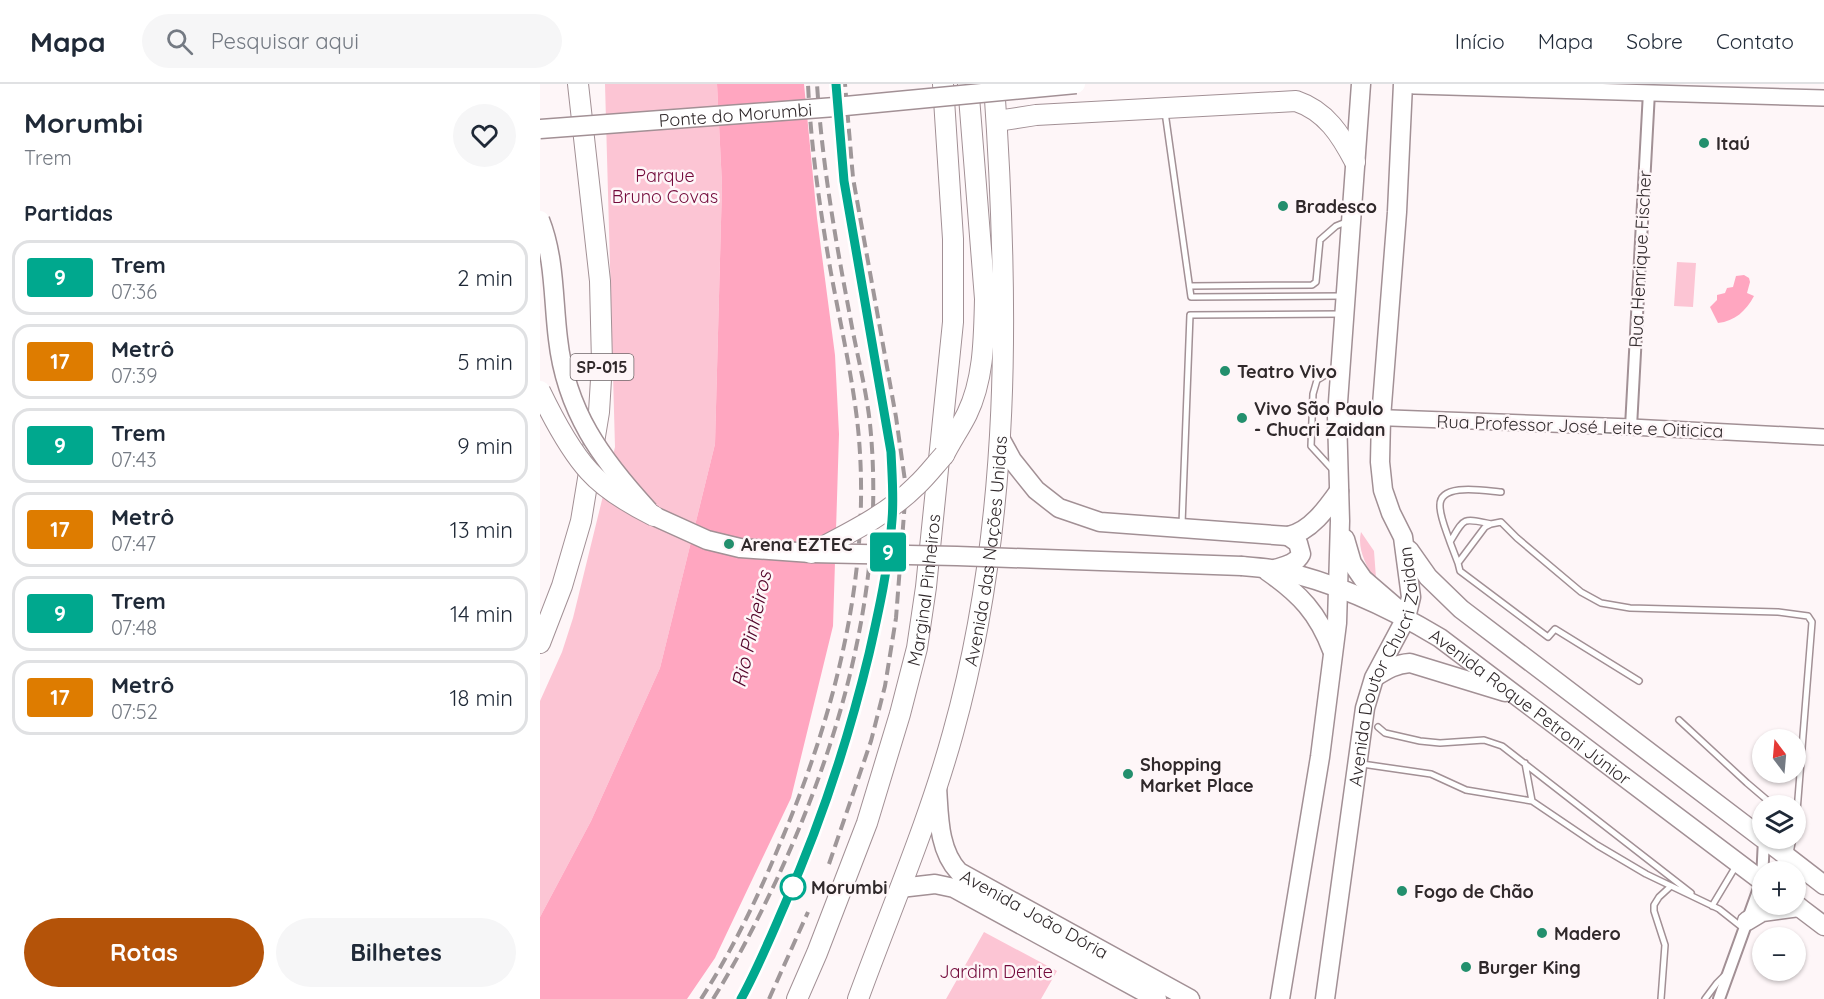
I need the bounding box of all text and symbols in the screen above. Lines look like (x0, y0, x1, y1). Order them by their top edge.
search box (142, 14, 562, 68)
text: Mapa (30, 24, 106, 59)
icon: search (163, 25, 196, 58)
text: Pesquisar aqui (211, 27, 359, 55)
text: Início (1455, 28, 1505, 54)
text: Mapa (1538, 28, 1593, 54)
text: Sobre (1626, 28, 1683, 54)
text: Contato (1716, 28, 1794, 54)
street label: Ponte do Morumbi (658, 97, 813, 132)
button: heart (453, 104, 516, 167)
text: Morumbi (24, 105, 143, 140)
place label: Itaú (1716, 132, 1750, 155)
marker: Itaú (1697, 136, 1711, 150)
text: Trem (24, 145, 72, 170)
park label: Parque Bruno Covas (612, 164, 718, 208)
street label: Rua Henrique Fischer (1624, 170, 1656, 348)
place label: Bradesco (1295, 195, 1377, 218)
text: Partidas (24, 199, 113, 227)
marker: Bradesco (1276, 199, 1290, 213)
text: Trem (111, 251, 166, 279)
text: 9 (54, 264, 66, 290)
text: 2 min (457, 264, 513, 292)
text: 07:36 (111, 279, 157, 304)
text: Metrô (111, 335, 174, 363)
text: 17 (50, 348, 70, 374)
text: 5 min (458, 348, 513, 376)
road number: SP-015 (571, 354, 634, 380)
place label: Teatro Vivo (1237, 360, 1337, 383)
text: 07:39 (111, 363, 157, 388)
marker: Teatro Vivo (1218, 364, 1232, 378)
place label: Vivo São Paulo - Chucri Zaidan (1254, 397, 1386, 441)
street label: Rua Professor José Leite e Oiticica (1436, 409, 1724, 443)
marker: Vivo São Paulo - Chucri Zaidan (1235, 411, 1249, 425)
text: Trem (111, 419, 166, 447)
text: 9 (54, 432, 66, 458)
text: 9 min (457, 432, 513, 460)
street label: Avenida das Nações Unidas (958, 435, 1011, 668)
text: 07:43 (111, 447, 157, 472)
text: Metrô (111, 503, 174, 531)
street label: Marginal Pinheiros (901, 513, 945, 668)
text: 17 (50, 516, 70, 542)
text: 13 min (450, 516, 513, 544)
text: 07:47 (111, 531, 156, 556)
line badge: 9 (868, 532, 908, 572)
place label: Arena EZTEC (741, 533, 852, 556)
marker: Arena EZTEC (722, 537, 736, 551)
text: 9 (882, 539, 894, 565)
street label: Avenida Doutor Chucri Zaidan (1343, 545, 1423, 788)
water label: Rio Pinheiros (725, 567, 777, 690)
text: Trem (111, 587, 166, 615)
text: 9 (54, 600, 66, 626)
text: 14 min (450, 600, 513, 628)
text: 07:48 (111, 615, 157, 640)
street label: Avenida Roque Petroni Júnior (1425, 623, 1636, 790)
text: Metrô (111, 671, 174, 699)
text: 17 (50, 684, 70, 710)
text: 18 min (449, 684, 513, 712)
text: 07:52 (111, 699, 158, 724)
north arrow (1752, 729, 1806, 783)
map controls (1752, 729, 1806, 981)
place label: Shopping Market Place (1140, 753, 1254, 797)
marker: Shopping Market Place (1121, 767, 1135, 781)
button: layers (1752, 795, 1806, 849)
button: + (1752, 861, 1806, 915)
street label: Avenida João Dória (957, 864, 1113, 963)
marker: Morumbi (780, 874, 806, 900)
place label: Morumbi (811, 876, 888, 899)
place label: Fogo de Chão (1414, 880, 1534, 903)
marker: Fogo de Chão (1395, 884, 1409, 898)
button: Rotas (24, 918, 264, 987)
button: Bilhetes (276, 918, 516, 987)
place label: Madero (1554, 922, 1621, 945)
marker: Madero (1535, 926, 1549, 940)
button: − (1752, 927, 1806, 981)
place label: Burger King (1478, 956, 1581, 979)
park label: Jardim Dente (939, 960, 1053, 983)
marker: Burger King (1459, 960, 1473, 974)

